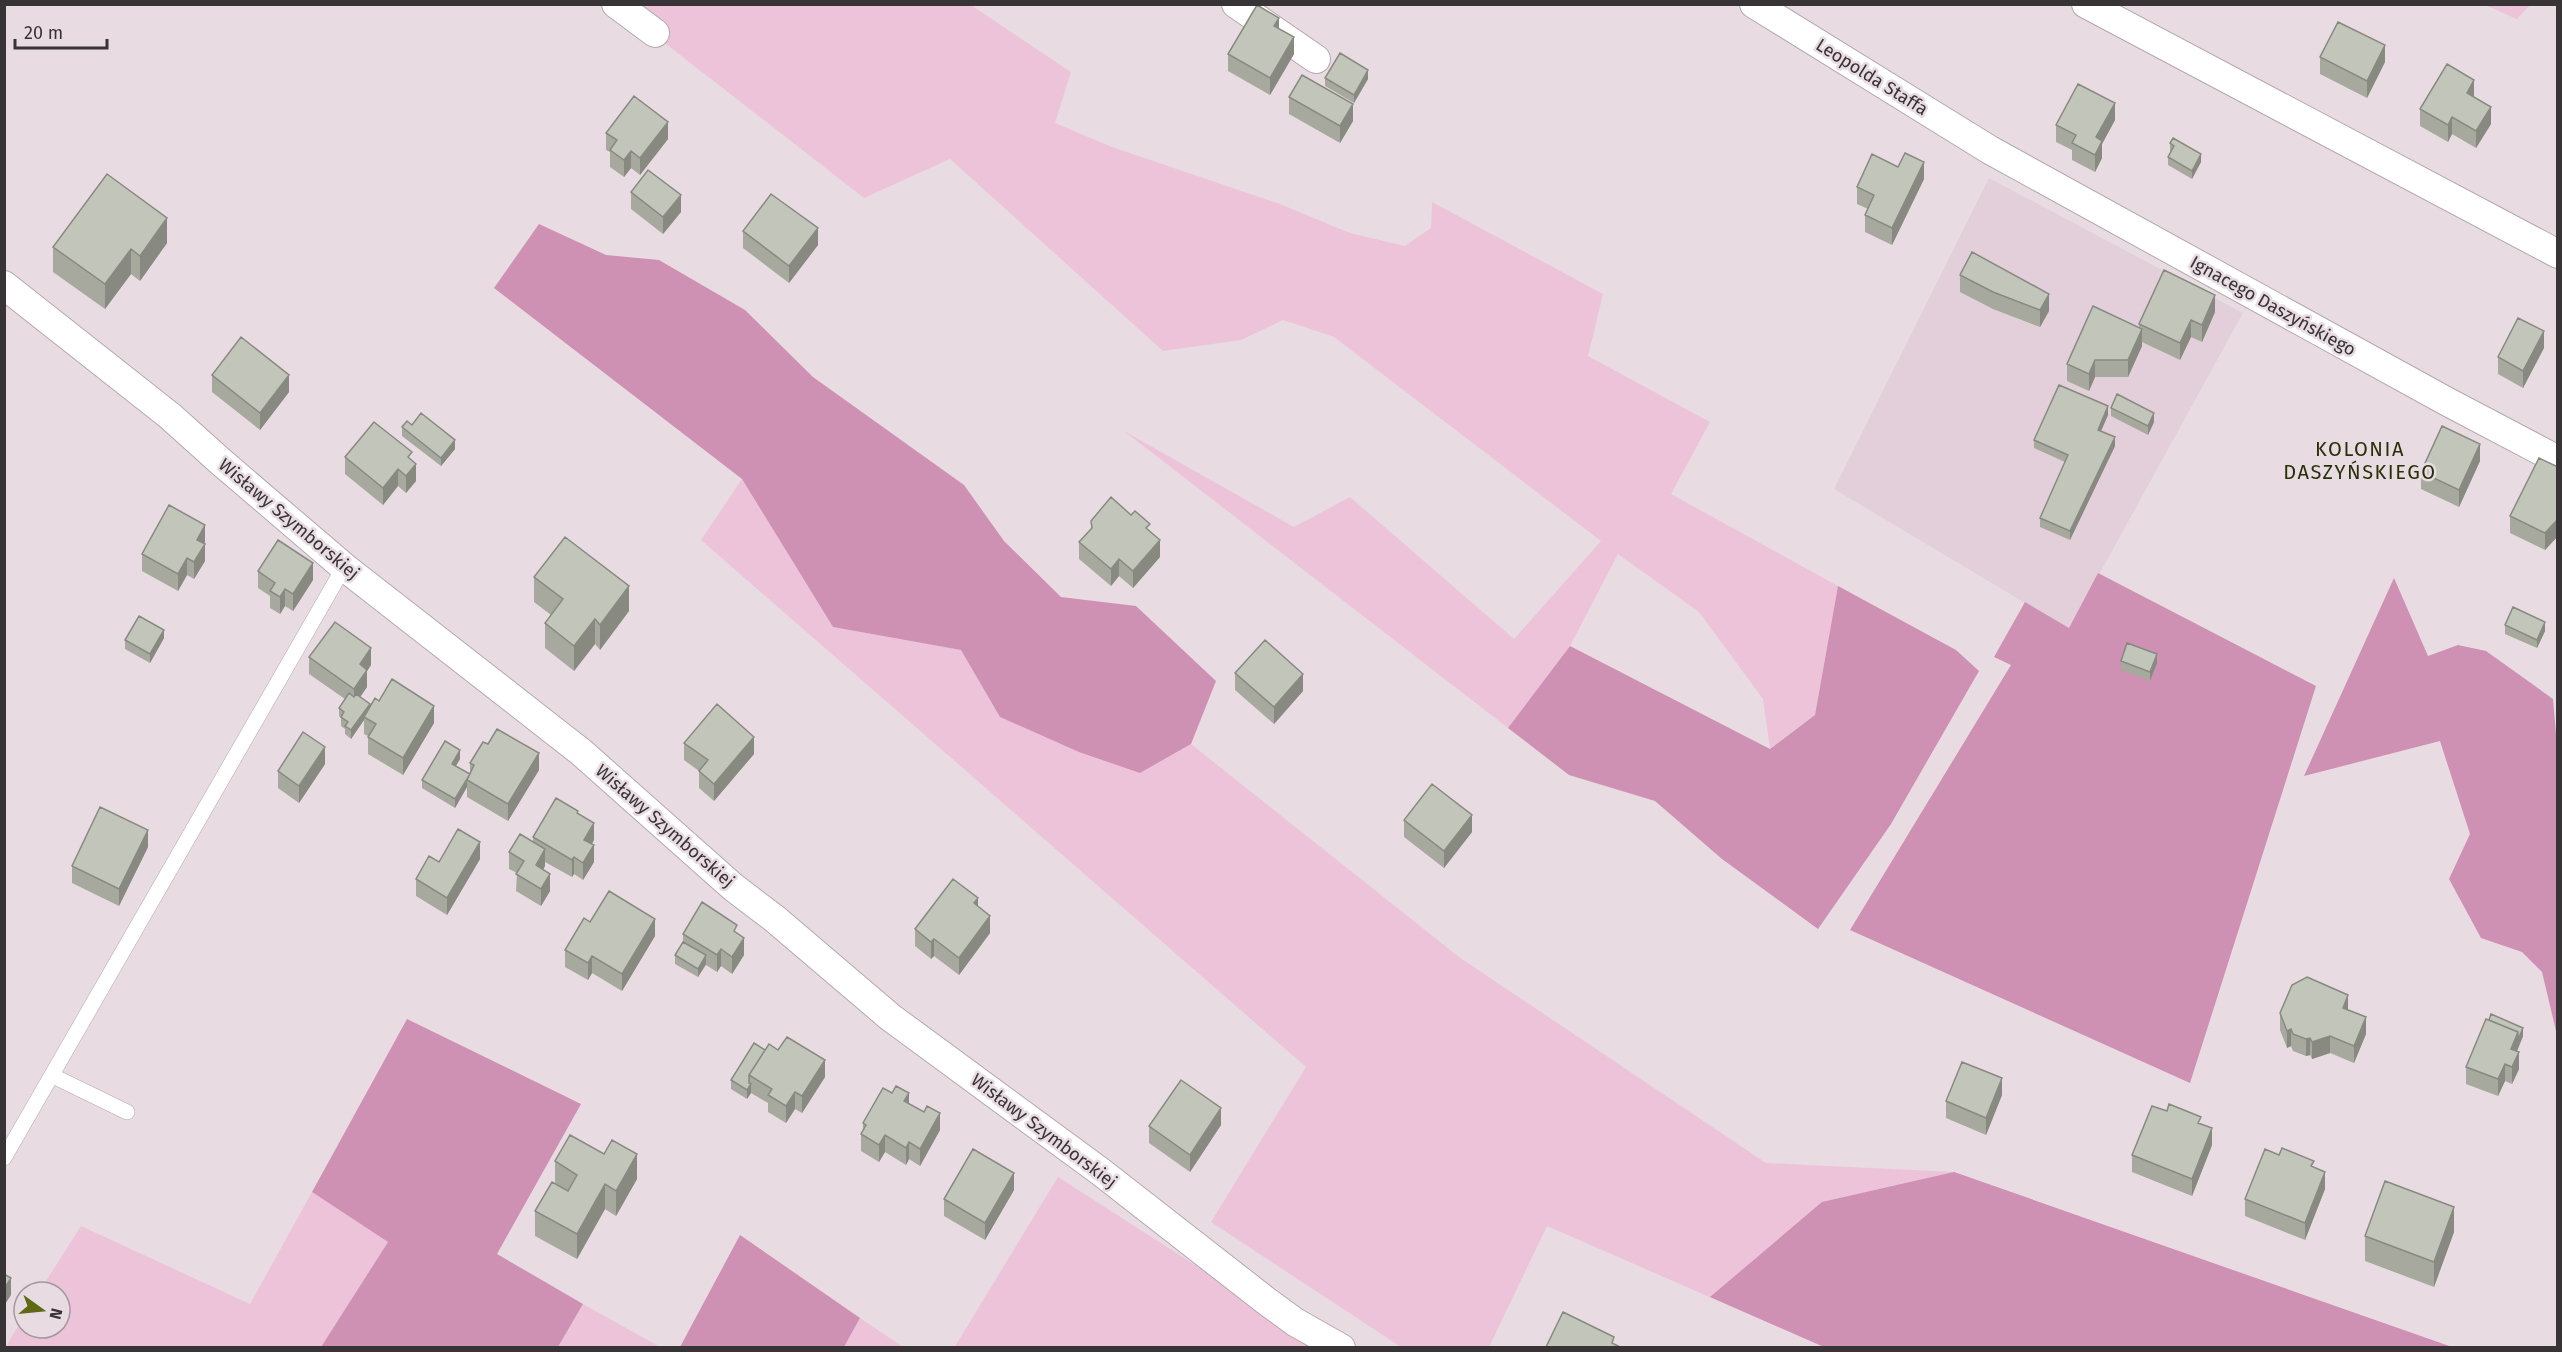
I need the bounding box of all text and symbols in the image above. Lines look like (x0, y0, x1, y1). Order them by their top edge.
scale bar (15, 12, 106, 50)
text: 20 m (24, 22, 63, 44)
street label: Leopolda Staffa (1812, 34, 1932, 120)
street label: Ignacego Daszyńskiego (2186, 251, 2360, 361)
district label: KOLONIA DASZYŃSKIEGO (2283, 437, 2437, 484)
street label: Wisławy Szymborskiej (214, 454, 364, 584)
street label: Wisławy Szymborskiej (591, 760, 739, 892)
street label: Wisławy Szymborskiej (967, 1069, 1121, 1193)
north arrow (12, 1280, 72, 1340)
text: N (45, 1306, 67, 1321)

